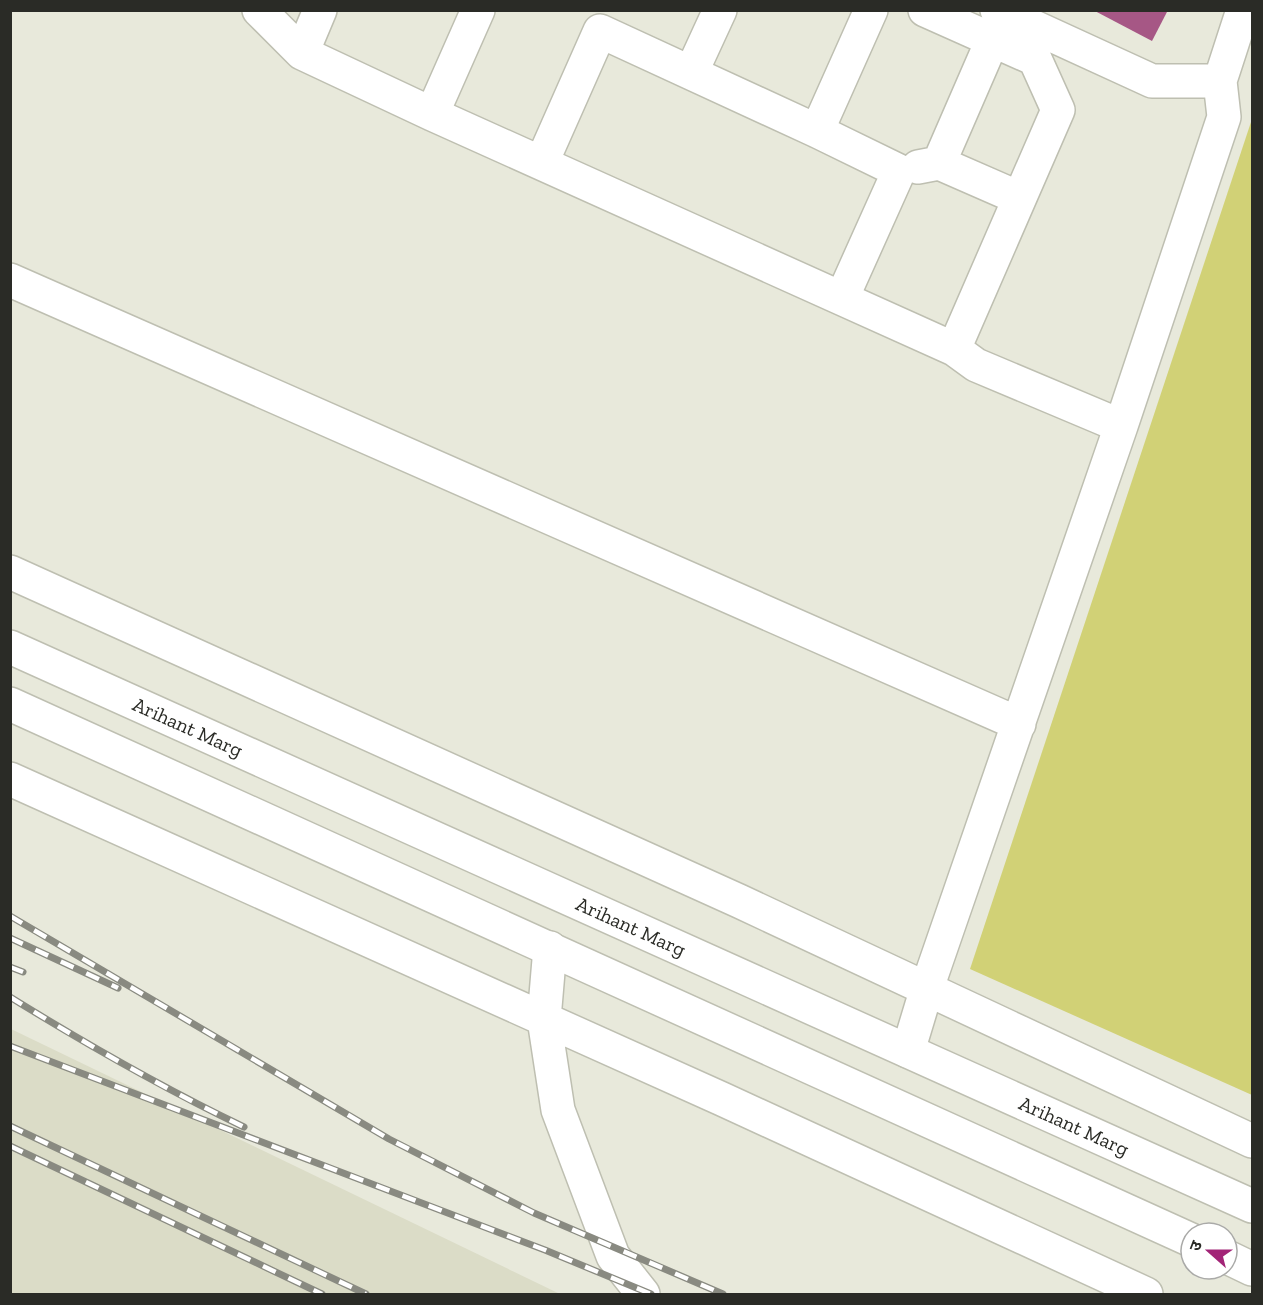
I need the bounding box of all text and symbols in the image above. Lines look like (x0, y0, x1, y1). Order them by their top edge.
street label: Arihant Marg (129, 692, 246, 762)
street label: Arihant Marg (572, 891, 690, 962)
street label: Arihant Marg (1016, 1091, 1133, 1161)
north arrow (1179, 1221, 1239, 1281)
text: उ (1185, 1237, 1206, 1254)

